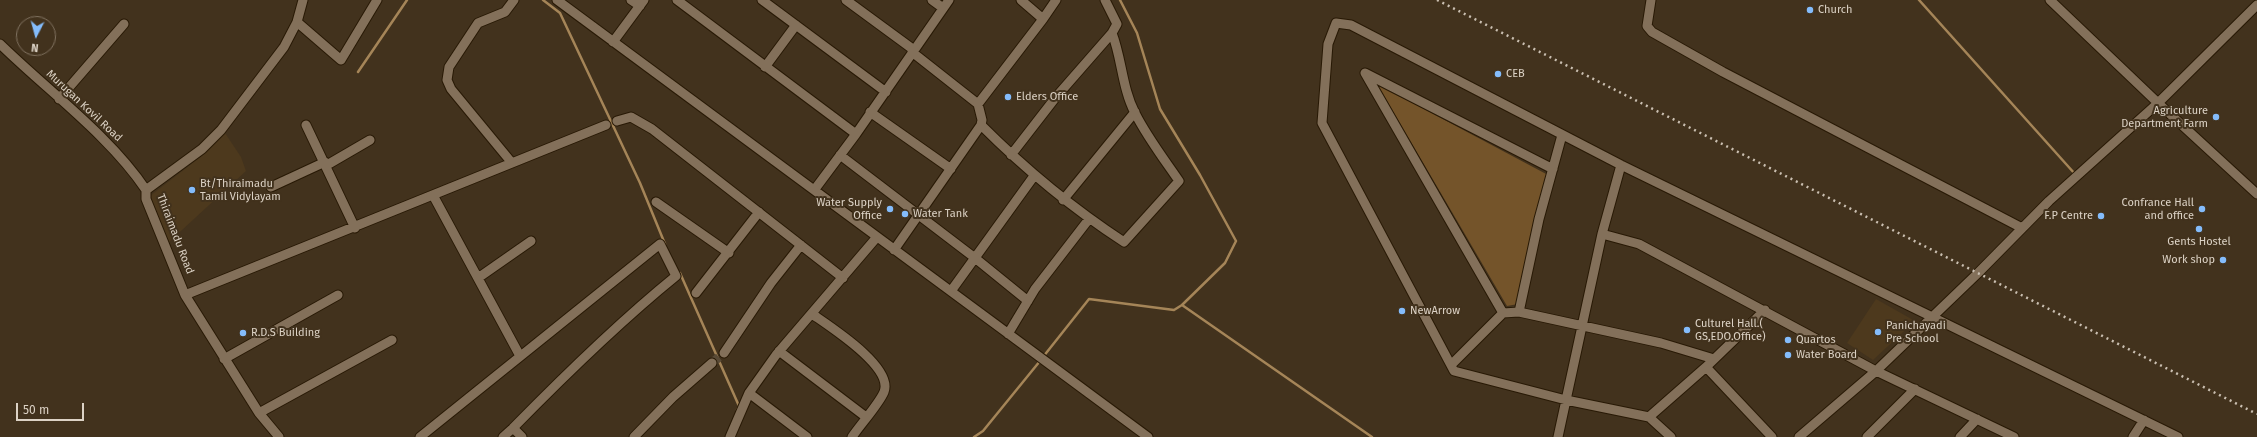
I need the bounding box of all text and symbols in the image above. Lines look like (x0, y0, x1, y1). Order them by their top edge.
place label: Church (1818, 3, 1853, 17)
marker: Church (1805, 5, 1815, 15)
north arrow (16, 16, 56, 56)
text: N (30, 41, 39, 54)
street label: Murugan Kovil Road (43, 67, 125, 145)
place label: CEB (1506, 67, 1525, 81)
marker: CEB (1493, 69, 1503, 79)
place label: Elders Office (1016, 90, 1078, 104)
marker: Elders Office (1003, 92, 1013, 102)
place label: Agriculture Department Farm (2121, 104, 2208, 130)
marker: Agriculture Department Farm (2211, 112, 2221, 122)
place label: Bt/Thiraimadu Tamil Vidylayam (200, 177, 281, 203)
marker: Bt/Thiraimadu Tamil Vidylayam (187, 185, 197, 195)
street label: Thiraimadu Road (154, 192, 196, 276)
place label: Water Supply Office (816, 196, 882, 222)
place label: Confrance Hall and office (2121, 196, 2194, 222)
marker: Water Supply Office (885, 204, 895, 214)
marker: Confrance Hall and office (2197, 204, 2207, 214)
place label: Water Tank (913, 207, 968, 221)
marker: Water Tank (900, 209, 910, 219)
place label: F.P Centre (2044, 209, 2093, 223)
marker: F.P Centre (2096, 211, 2106, 221)
marker: Gents Hostel (2194, 224, 2204, 234)
place label: Gents Hostel (2167, 235, 2231, 249)
place label: Work shop (2162, 253, 2215, 267)
marker: Work shop (2218, 255, 2228, 265)
place label: NewArrow (1410, 304, 1460, 318)
marker: NewArrow (1397, 306, 1407, 316)
place label: Culturel Hall.( GS,EDO.Office) (1695, 317, 1766, 343)
place label: Panichayadi Pre School (1886, 319, 1946, 345)
marker: Culturel Hall.( GS,EDO.Office) (1682, 325, 1692, 335)
place label: R.D.S Building (251, 326, 320, 340)
marker: Panichayadi Pre School (1873, 327, 1883, 337)
marker: R.D.S Building (238, 328, 248, 338)
place label: Quartos (1796, 333, 1836, 347)
marker: Quartos (1783, 335, 1793, 345)
place label: Water Board (1796, 348, 1857, 362)
marker: Water Board (1783, 350, 1793, 360)
scale bar (18, 395, 86, 421)
text: 50 m (23, 403, 49, 417)

